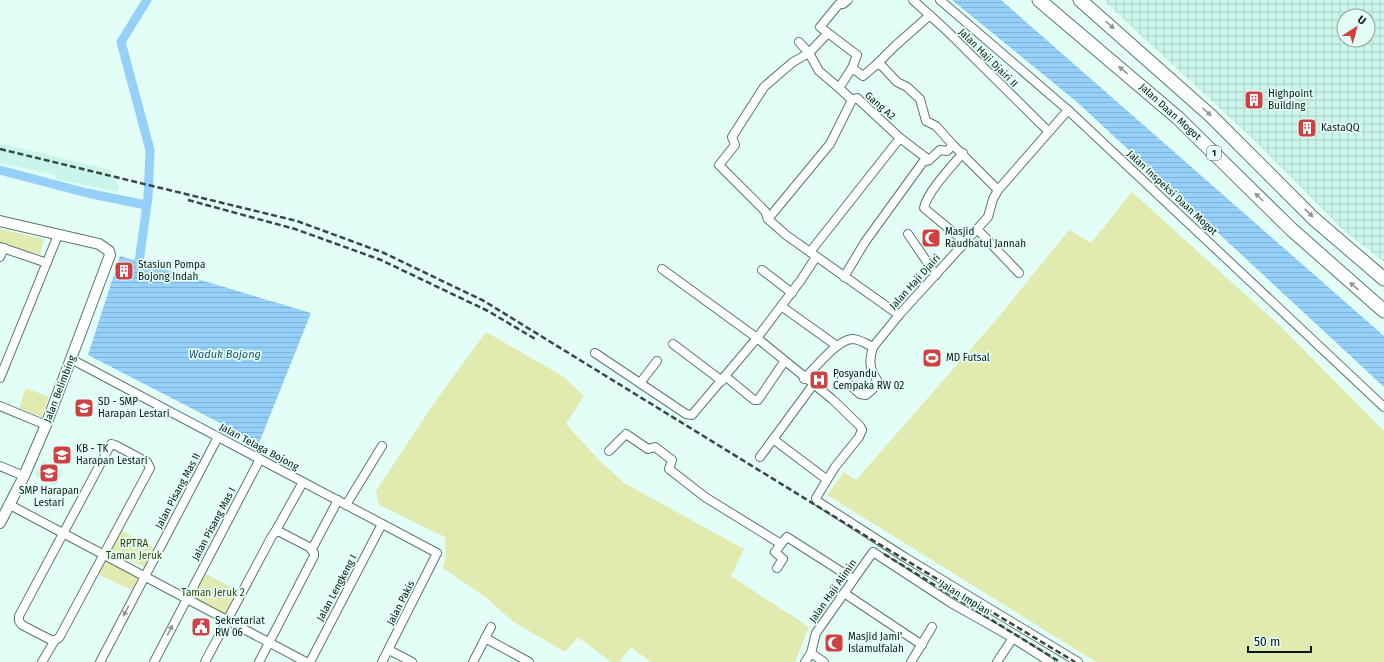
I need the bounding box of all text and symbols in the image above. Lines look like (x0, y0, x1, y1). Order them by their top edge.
north arrow (1336, 8, 1376, 48)
text: U (1355, 13, 1368, 28)
one-way arrow (1105, 20, 1115, 29)
street label: Jalan Haji Djairi II (956, 26, 1020, 90)
one-way arrow (1118, 66, 1128, 75)
street label: Jalan Daan Mogot (1137, 81, 1204, 143)
place label: Highpoint Building (1268, 88, 1313, 112)
building icon: Highpoint Building (1243, 89, 1265, 111)
street label: Gang A2 (862, 90, 898, 122)
one-way arrow (1202, 107, 1212, 116)
building icon: KastaQQ (1296, 117, 1318, 139)
place label: KastaQQ (1321, 122, 1360, 134)
road number: 1 (1207, 146, 1221, 160)
street label: Jalan Inspeksi Daan Mogot (1124, 148, 1220, 238)
one-way arrow (1254, 192, 1264, 202)
one-way arrow (1304, 209, 1314, 218)
place label: Masjid Raudhatul Jannah (945, 226, 1026, 250)
mosque icon: Masjid Raudhatul Jannah (920, 227, 942, 249)
street label: Jalan Haji Djairi (887, 252, 943, 312)
place label: Stasiun Pompa Bojong Indah (138, 259, 205, 283)
building icon: Stasiun Pompa Bojong Indah (113, 260, 135, 282)
one-way arrow (1349, 281, 1360, 290)
sports icon: MD Futsal (921, 347, 943, 369)
water label: Waduk Bojong (189, 348, 261, 361)
place label: MD Futsal (946, 352, 990, 364)
street label: Jalan Belimbing (42, 353, 79, 424)
place label: Posyandu Cempaka RW 02 (833, 368, 904, 392)
hospital icon: Posyandu Cempaka RW 02 (808, 369, 830, 391)
place label: SD - SMP Harapan Lestari (98, 396, 170, 420)
school or university icon: SD - SMP Harapan Lestari (73, 397, 95, 419)
street label: Jalan Telaga Bojong (217, 421, 301, 473)
place label: KB - TK Harapan Lestari (76, 443, 148, 467)
school or university icon: KB - TK Harapan Lestari (51, 444, 73, 466)
street label: Jalan Pisang Mas II (153, 451, 203, 531)
school or university icon: SMP Harapan Lestari (38, 462, 60, 484)
place label: SMP Harapan Lestari (19, 485, 79, 509)
street label: Jalan Pisang Mas I (190, 485, 238, 563)
park label: RPTRA Taman Jeruk (106, 538, 163, 562)
street label: Jalan Lengkeng I (314, 553, 360, 623)
street label: Jalan Haji Alimin (807, 557, 859, 625)
street label: Jalan Pakis (385, 578, 418, 627)
street label: Jalan Impian (938, 578, 992, 618)
park label: Taman Jeruk 2 (181, 587, 245, 599)
one-way arrow (123, 605, 130, 617)
place label: Sekretariat RW 06 (215, 615, 265, 639)
public building icon: Sekretariat RW 06 (190, 616, 212, 638)
one-way arrow (167, 624, 173, 636)
scale bar (1248, 628, 1311, 654)
place label: Masjid Jami' Islamulfalah (848, 631, 904, 655)
mosque icon: Masjid Jami' Islamulfalah (823, 632, 845, 654)
text: 50 m (1254, 635, 1280, 649)

